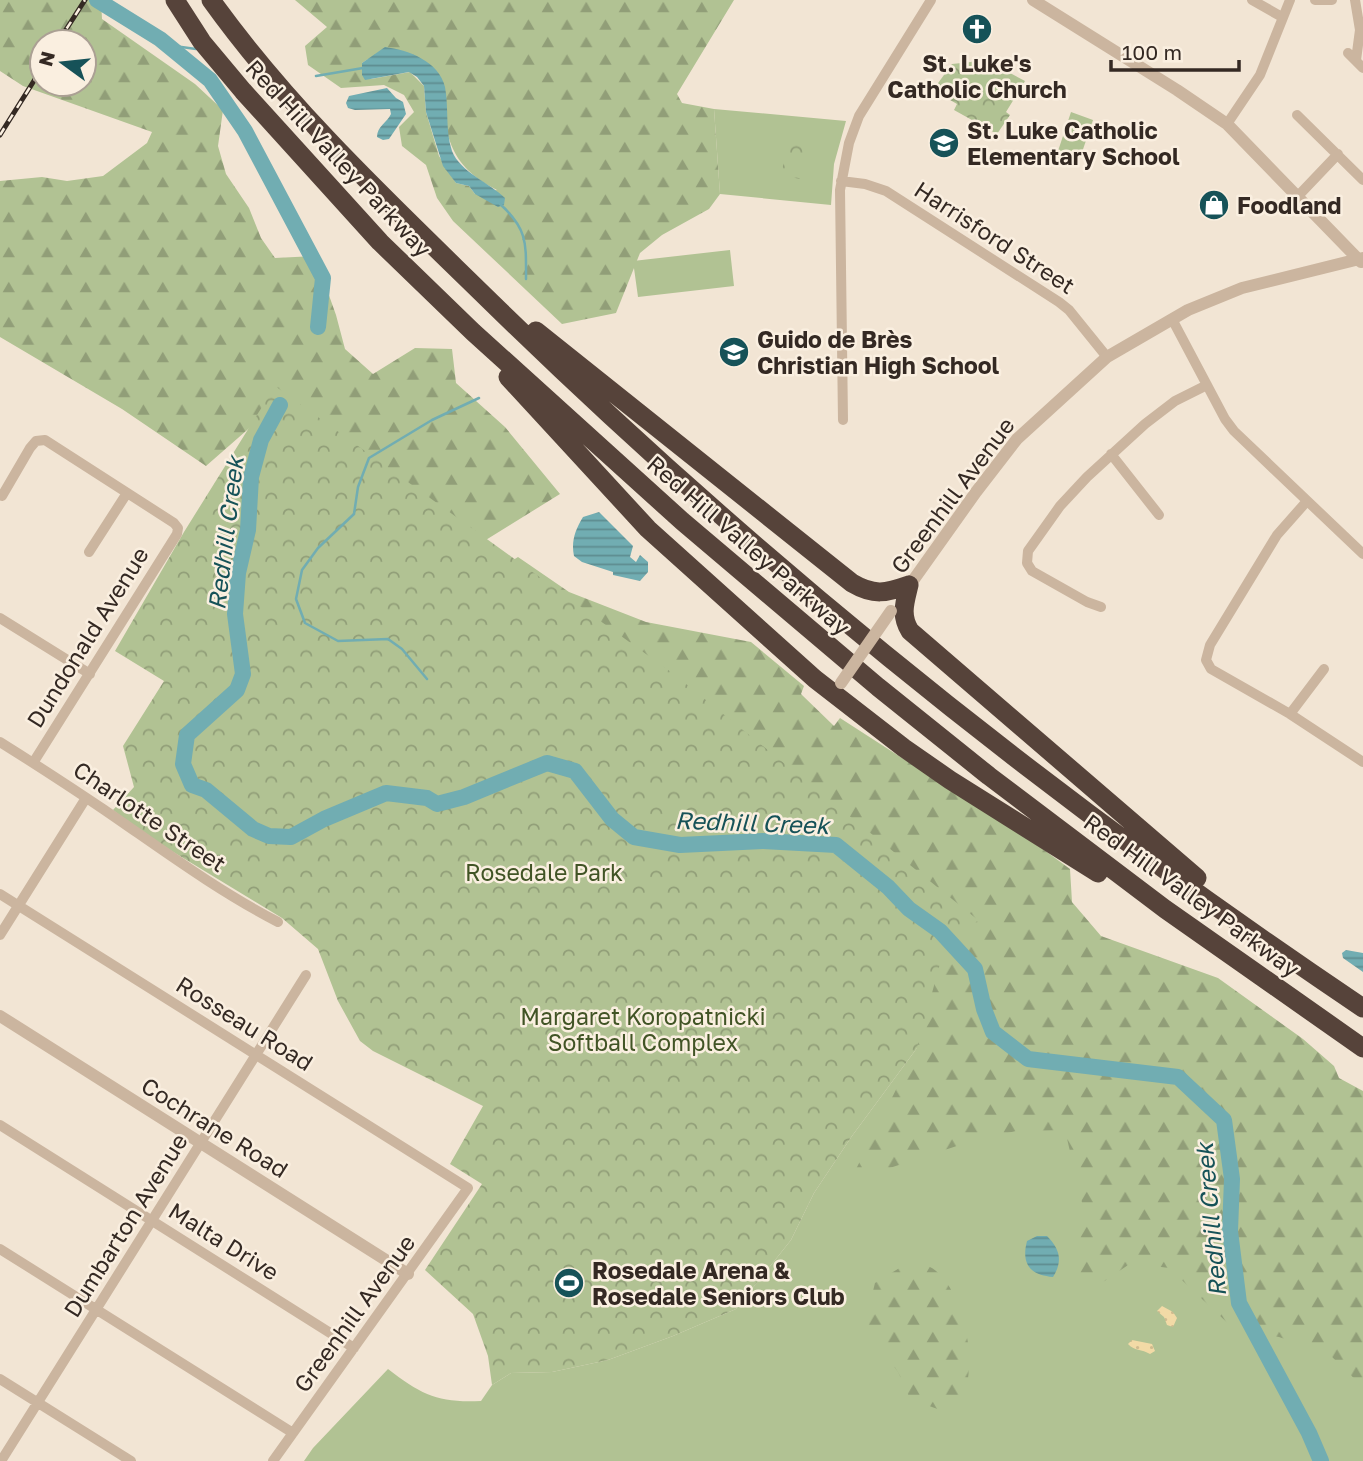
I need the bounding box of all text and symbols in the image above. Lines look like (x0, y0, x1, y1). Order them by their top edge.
church icon: St. Luke's Catholic Church (960, 12, 994, 46)
north arrow (28, 28, 98, 98)
scale bar (1111, 28, 1239, 72)
text: 100 m (1122, 39, 1182, 65)
text: N (33, 49, 59, 68)
place label: St. Luke's Catholic Church (887, 49, 1067, 103)
street label: Red Hill Valley Parkway (240, 54, 438, 262)
place label: St. Luke Catholic Elementary School (967, 116, 1180, 170)
school or university icon: St. Luke Catholic Elementary School (927, 126, 961, 160)
street label: Harrisford Street (910, 175, 1080, 299)
shop icon: Foodland (1197, 188, 1231, 222)
place label: Foodland (1237, 191, 1341, 219)
place label: Guido de Brès Christian High School (757, 325, 1000, 379)
school or university icon: Guido de Brès Christian High School (717, 335, 751, 369)
street label: Greenhill Avenue (884, 412, 1020, 578)
street label: Red Hill Valley Parkway (642, 449, 856, 641)
water label: Redhill Creek (201, 452, 249, 611)
street label: Dundonald Avenue (20, 542, 154, 732)
street label: Charlotte Street (68, 755, 232, 877)
water label: Redhill Creek (674, 805, 832, 839)
street label: Red Hill Valley Parkway (1079, 807, 1305, 983)
park label: Rosedale Park (465, 858, 623, 886)
street label: Rosseau Road (171, 970, 319, 1076)
park label: Margaret Koropatnicki Softball Complex (520, 1002, 766, 1056)
street label: Cochrane Road (137, 1071, 293, 1183)
street label: Dumbarton Avenue (57, 1128, 193, 1322)
water label: Redhill Creek (1189, 1140, 1231, 1298)
street label: Malta Drive (164, 1196, 284, 1286)
street label: Greenhill Avenue (287, 1229, 421, 1397)
place label: Rosedale Arena & Rosedale Seniors Club (592, 1256, 845, 1310)
sports icon: Rosedale Arena & Rosedale Seniors Club (552, 1266, 586, 1300)

